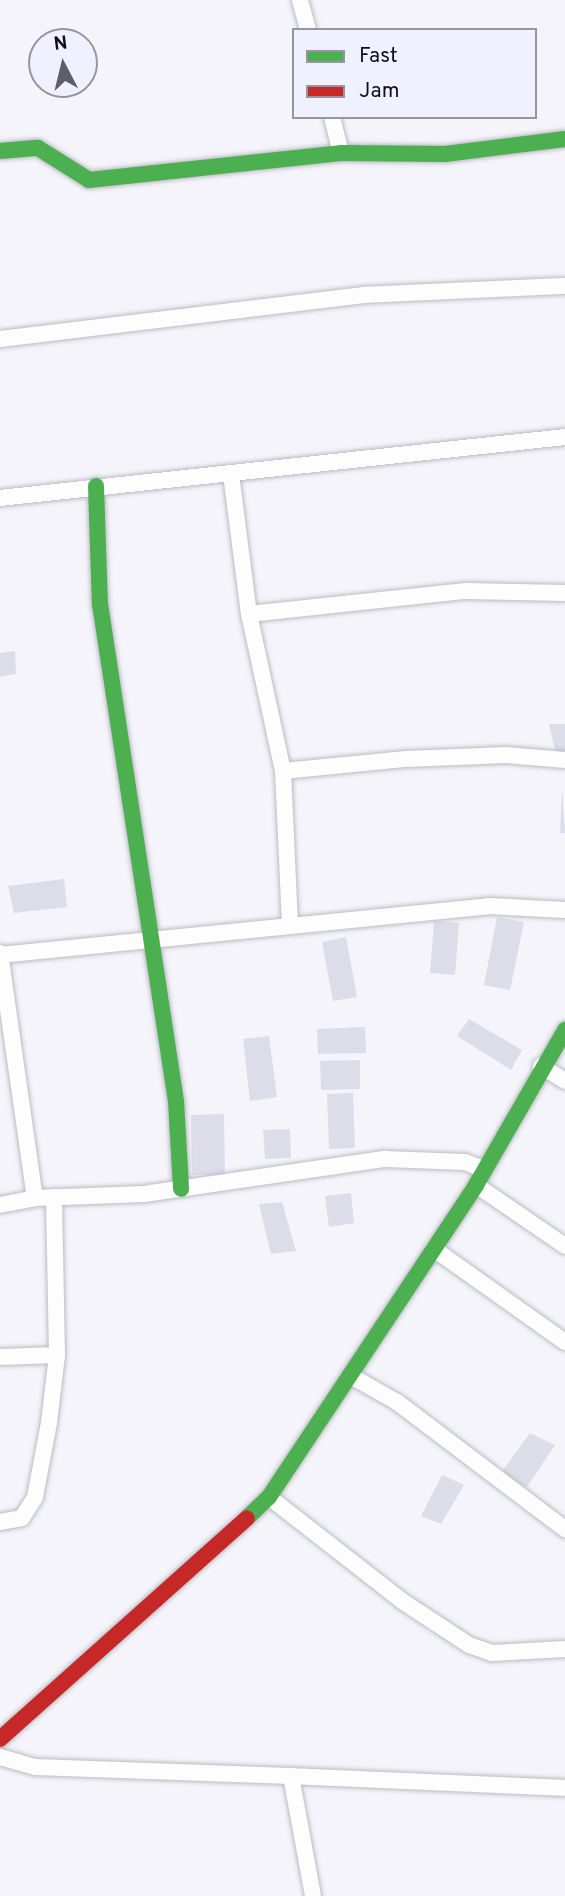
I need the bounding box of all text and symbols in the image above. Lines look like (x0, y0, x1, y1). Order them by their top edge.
north arrow (28, 28, 98, 98)
legend (292, 28, 537, 119)
text: N (52, 31, 69, 57)
text: Fast (359, 43, 398, 70)
text: Jam (359, 78, 400, 105)

